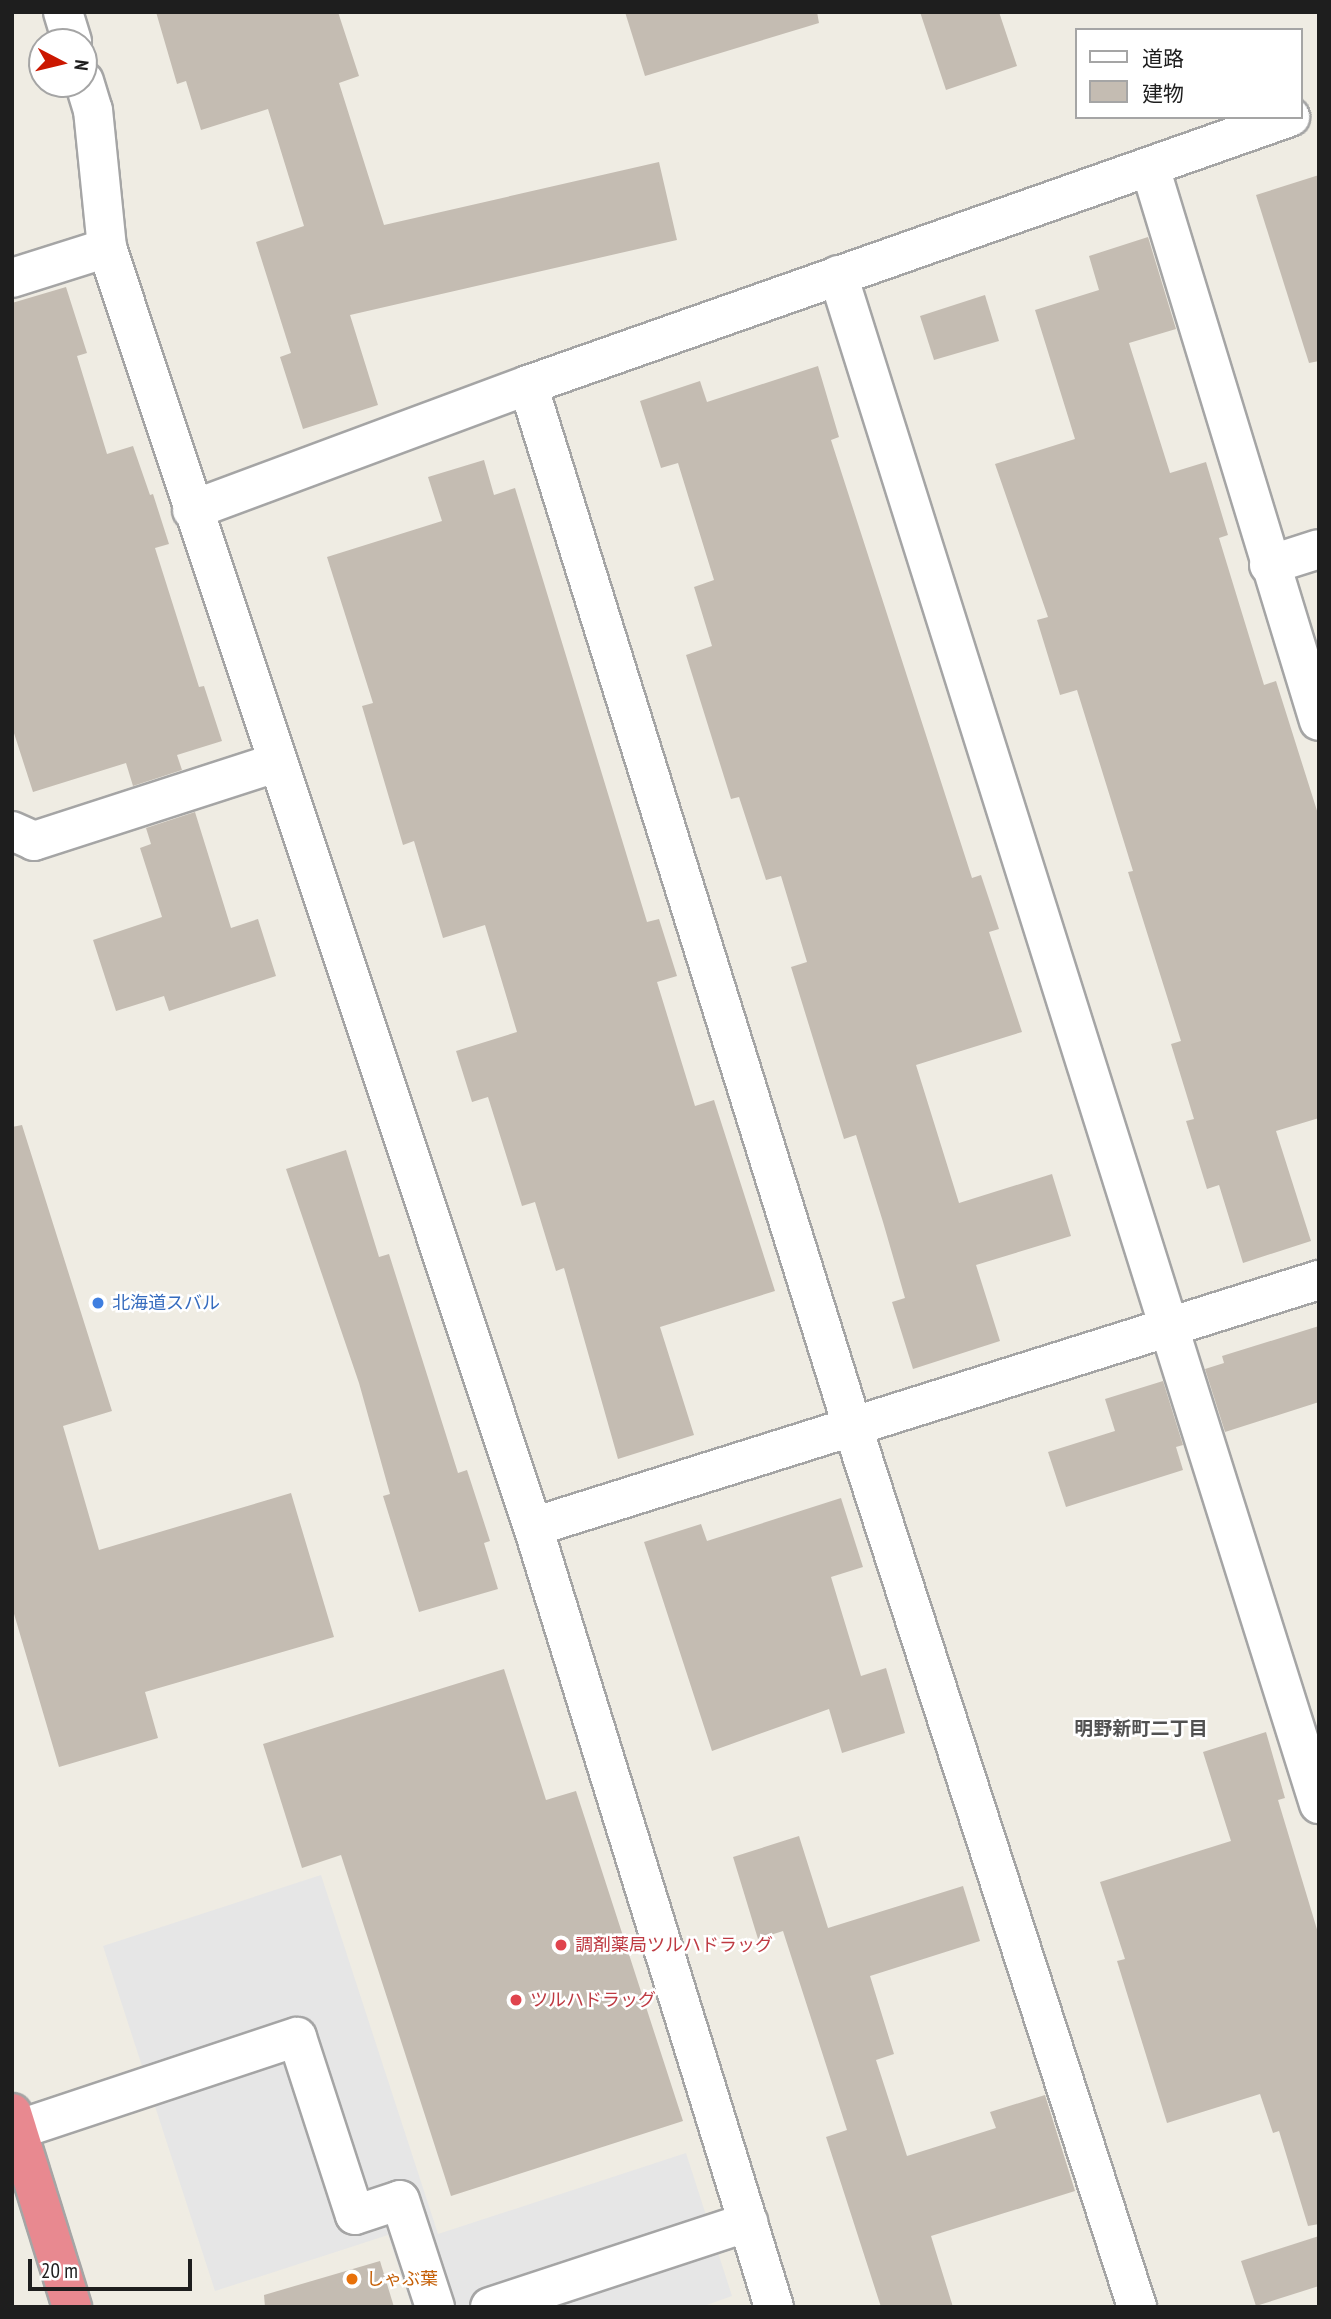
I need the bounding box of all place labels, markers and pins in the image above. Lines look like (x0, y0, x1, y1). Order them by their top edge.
place label: 北海道スバル (112, 1292, 220, 1314)
marker: 北海道スバル (90, 1295, 106, 1311)
place label: 調剤薬局ツルハドラッグ (575, 1934, 773, 1956)
marker: 調剤薬局ツルハドラッグ (553, 1937, 569, 1953)
place label: ツルハドラッグ (530, 1989, 656, 2011)
marker: ツルハドラッグ (508, 1992, 524, 2008)
place label: しゃぶ葉 (366, 2268, 438, 2290)
marker: しゃぶ葉 (344, 2271, 360, 2287)

